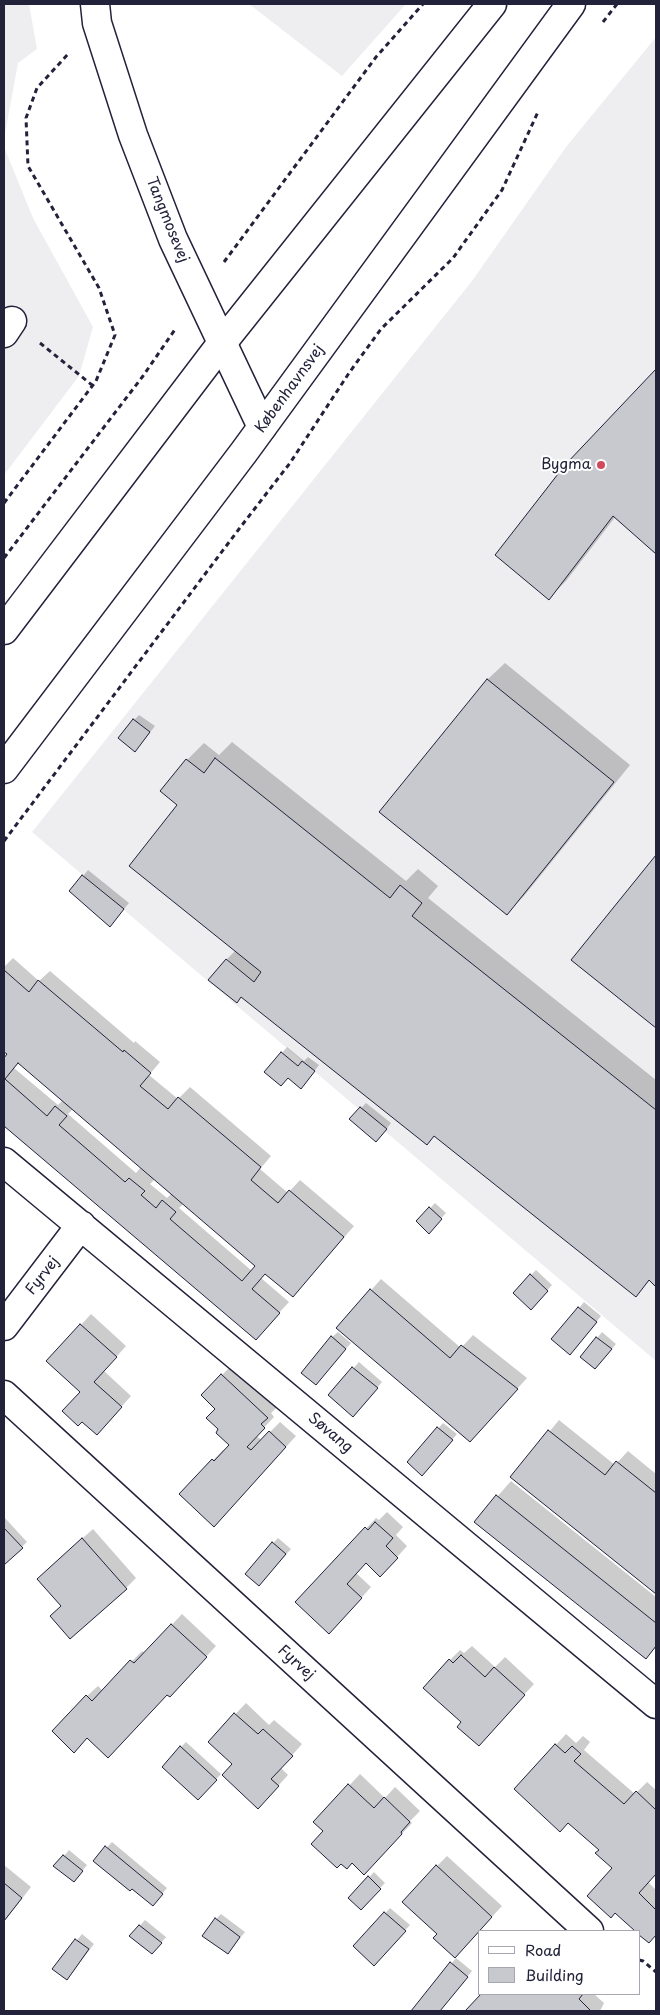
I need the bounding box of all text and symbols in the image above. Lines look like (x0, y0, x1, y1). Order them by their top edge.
street label: Tangmosevej (142, 175, 192, 265)
street label: Københavnsvej (252, 341, 328, 437)
place label: Bygma (541, 456, 591, 474)
marker: Bygma (595, 459, 607, 471)
street label: Fyrvej (23, 1253, 63, 1299)
street label: Søvang (304, 1409, 356, 1457)
street label: Fyrvej (274, 1642, 318, 1684)
legend (478, 1930, 640, 1995)
text: Road (525, 1938, 561, 1961)
text: Building (525, 1963, 584, 1986)

